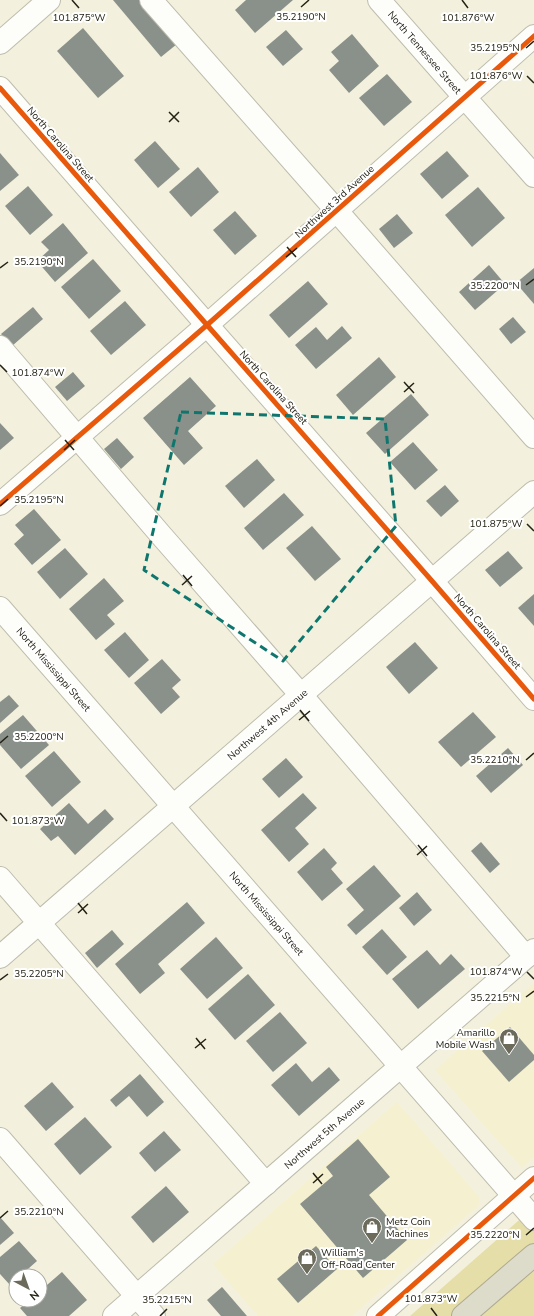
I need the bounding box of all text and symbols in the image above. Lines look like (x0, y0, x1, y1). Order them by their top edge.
street label: North Tennessee Street (384, 8, 465, 98)
text: 35.2190°N (276, 10, 326, 24)
text: 101.875°W (52, 11, 106, 25)
text: 101.876°W (441, 11, 495, 25)
text: 35.2195°N (470, 41, 520, 55)
text: 101.876°W (469, 69, 523, 83)
street label: North Carolina Street (24, 104, 97, 186)
street label: Northwest 3rd Avenue (292, 162, 377, 241)
text: 35.2190°N (14, 255, 64, 269)
text: 35.2200°N (470, 279, 520, 293)
street label: North Carolina Street (236, 347, 311, 428)
text: 101.874°W (11, 366, 65, 380)
text: 35.2195°N (14, 493, 64, 507)
text: 101.875°W (469, 517, 523, 531)
street label: North Carolina Street (451, 591, 524, 673)
street label: North Mississippi Street (13, 625, 94, 715)
street label: Northwest 4th Avenue (224, 686, 311, 764)
text: 35.2200°N (14, 730, 64, 744)
text: 35.2210°N (470, 753, 520, 767)
text: 101.873°W (11, 814, 65, 828)
street label: North Mississippi Street (226, 869, 307, 959)
text: 101.874°W (469, 965, 523, 979)
text: 35.2205°N (14, 967, 64, 981)
text: 35.2215°N (470, 991, 520, 1005)
place label: Amarillo Mobile Wash (436, 1026, 495, 1052)
shop icon: Amarillo Mobile Wash (498, 1027, 520, 1055)
street label: Northwest 5th Avenue (281, 1095, 368, 1173)
text: 35.2210°N (14, 1205, 64, 1219)
place label: Metz Coin Machines (386, 1215, 431, 1241)
shop icon: Metz Coin Machines (361, 1216, 383, 1244)
text: 35.2220°N (470, 1228, 520, 1242)
place label: William's Off-Road Center (321, 1246, 395, 1272)
shop icon: William's Off-Road Center (296, 1247, 318, 1275)
north arrow (8, 1268, 48, 1308)
text: N (26, 1287, 42, 1304)
text: 101.873°W (404, 1292, 458, 1306)
text: 35.2215°N (142, 1293, 192, 1307)

